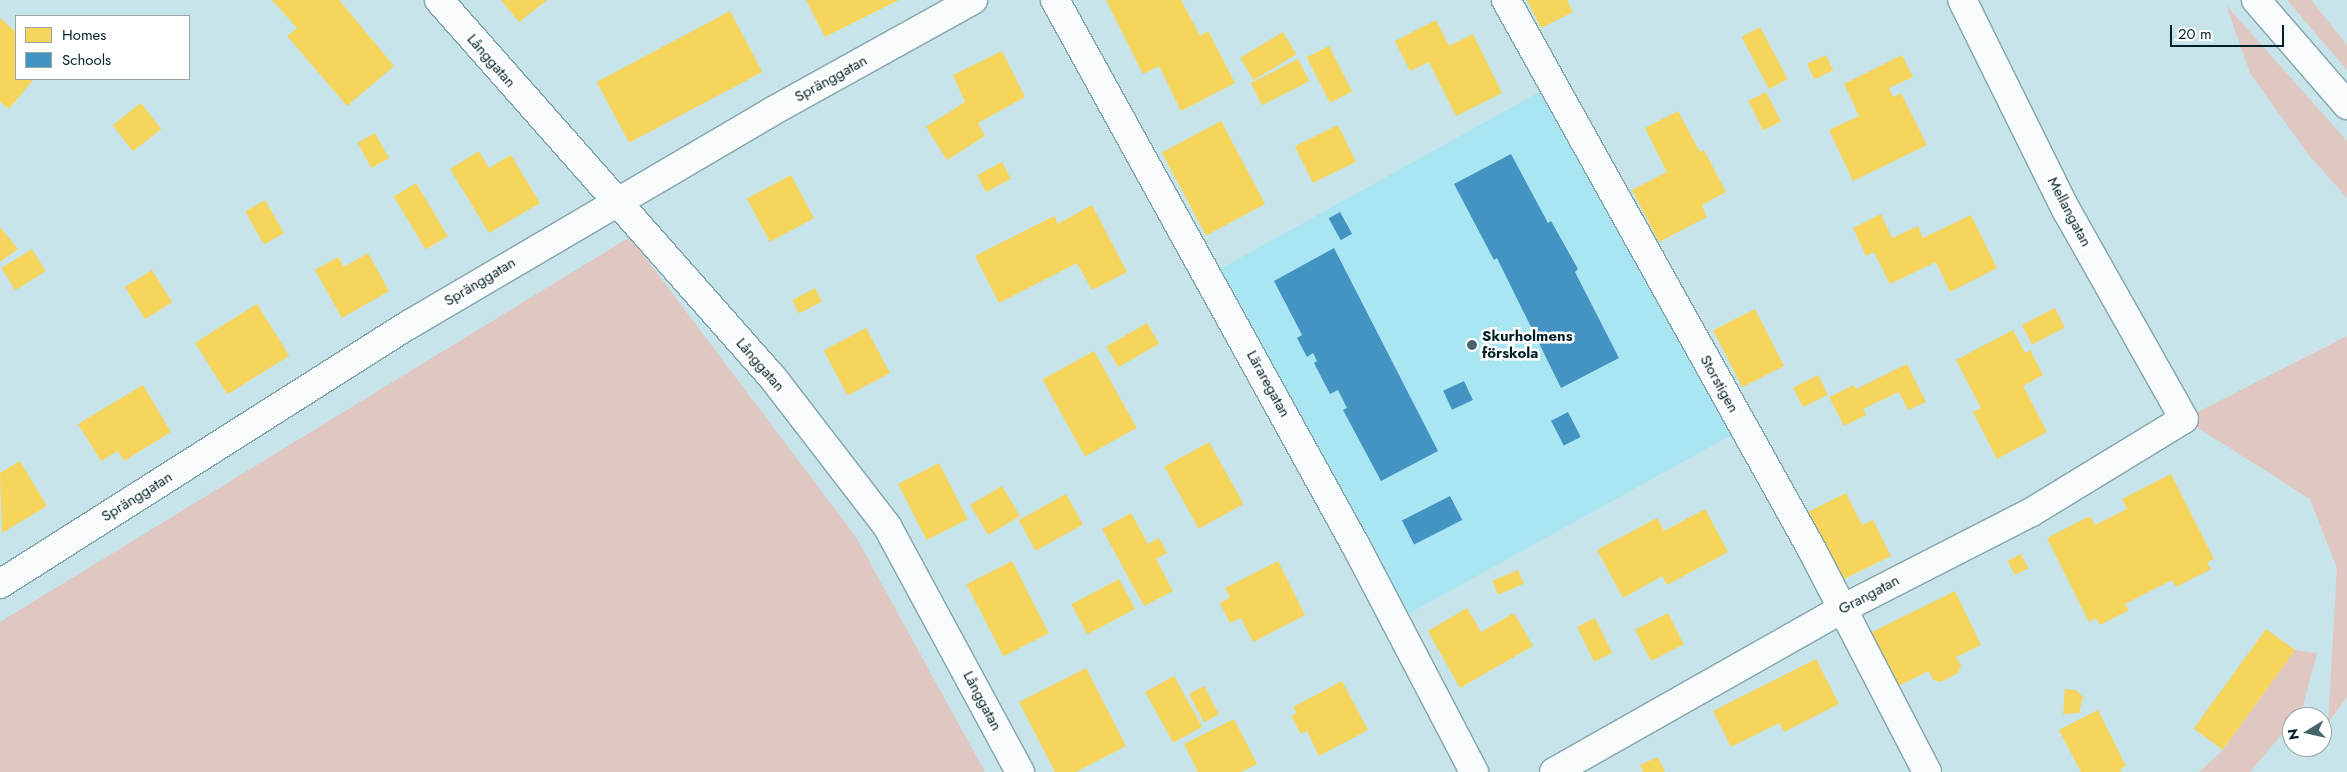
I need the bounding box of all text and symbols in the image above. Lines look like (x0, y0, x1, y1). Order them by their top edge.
legend (15, 15, 190, 80)
scale bar (2172, 15, 2286, 47)
text: 20 m (2178, 23, 2212, 45)
text: Homes (62, 24, 106, 46)
street label: Långgatan (463, 31, 519, 91)
text: Schools (62, 49, 111, 71)
street label: Spränggatan (792, 52, 870, 106)
street label: Mellangatan (2043, 174, 2095, 250)
street label: Spränggatan (441, 254, 519, 310)
place label: Skurholmens förskola (1482, 327, 1572, 362)
street label: Långgatan (732, 335, 788, 395)
marker: Skurholmens förskola (1466, 339, 1478, 351)
street label: Läraregatan (1242, 348, 1294, 420)
street label: Storstigen (1696, 352, 1742, 416)
street label: Spränggatan (98, 468, 176, 526)
street label: Grangatan (1835, 571, 1903, 619)
street label: Långgatan (959, 668, 1005, 734)
north arrow (2282, 707, 2332, 757)
text: N (2282, 727, 2304, 741)

